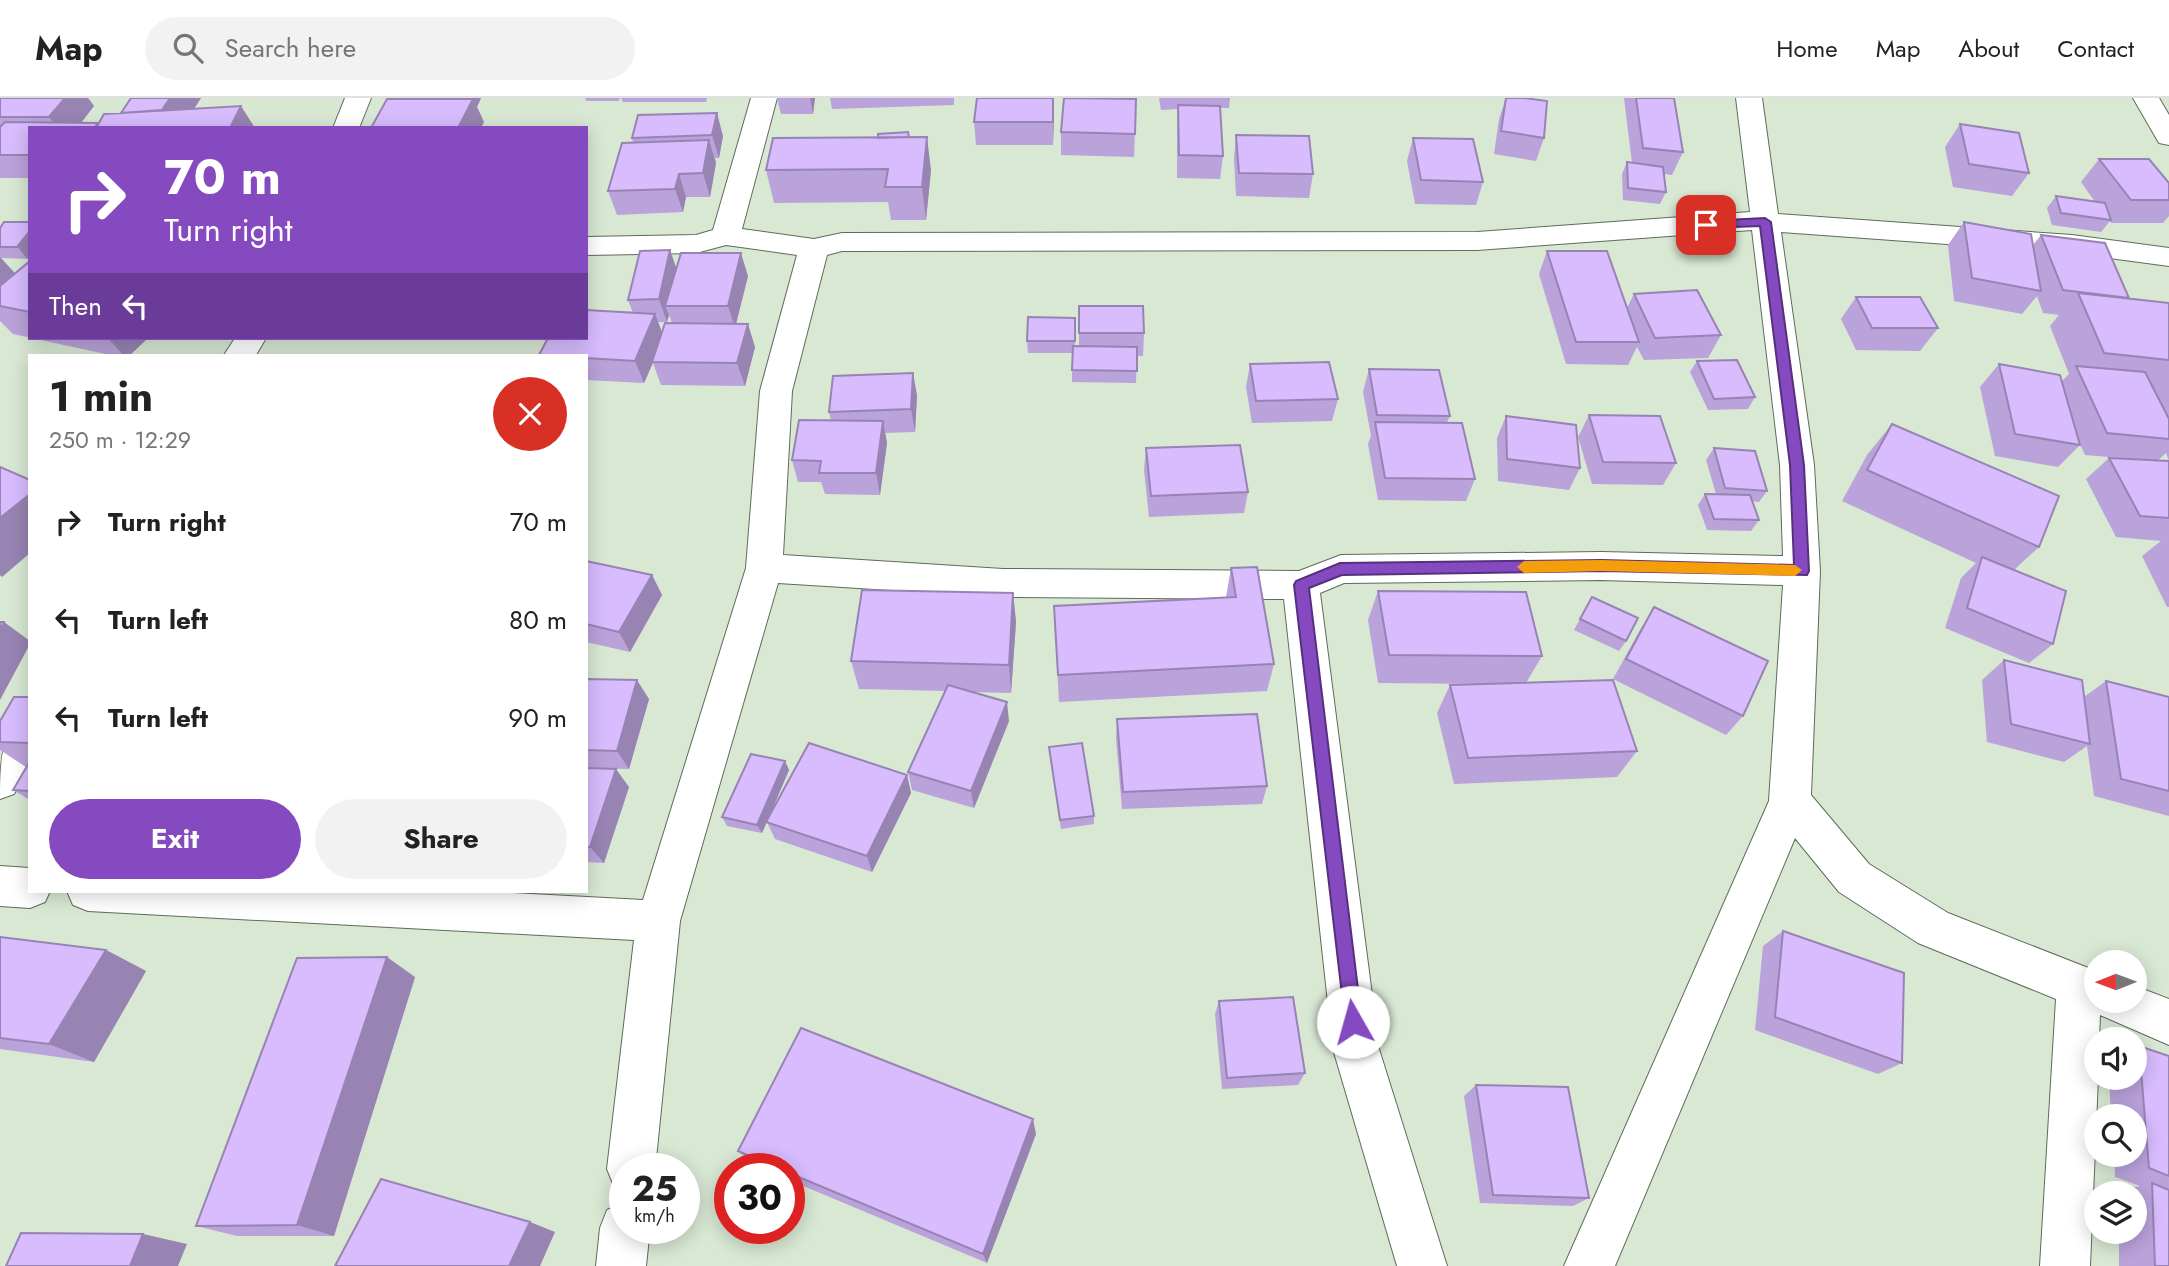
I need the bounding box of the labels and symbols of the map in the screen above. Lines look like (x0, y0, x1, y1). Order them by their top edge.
pin (1676, 195, 1736, 255)
north arrow (2084, 950, 2147, 1013)
position arrow (1316, 985, 1390, 1059)
speed limit sign: 30 (714, 1153, 805, 1244)

